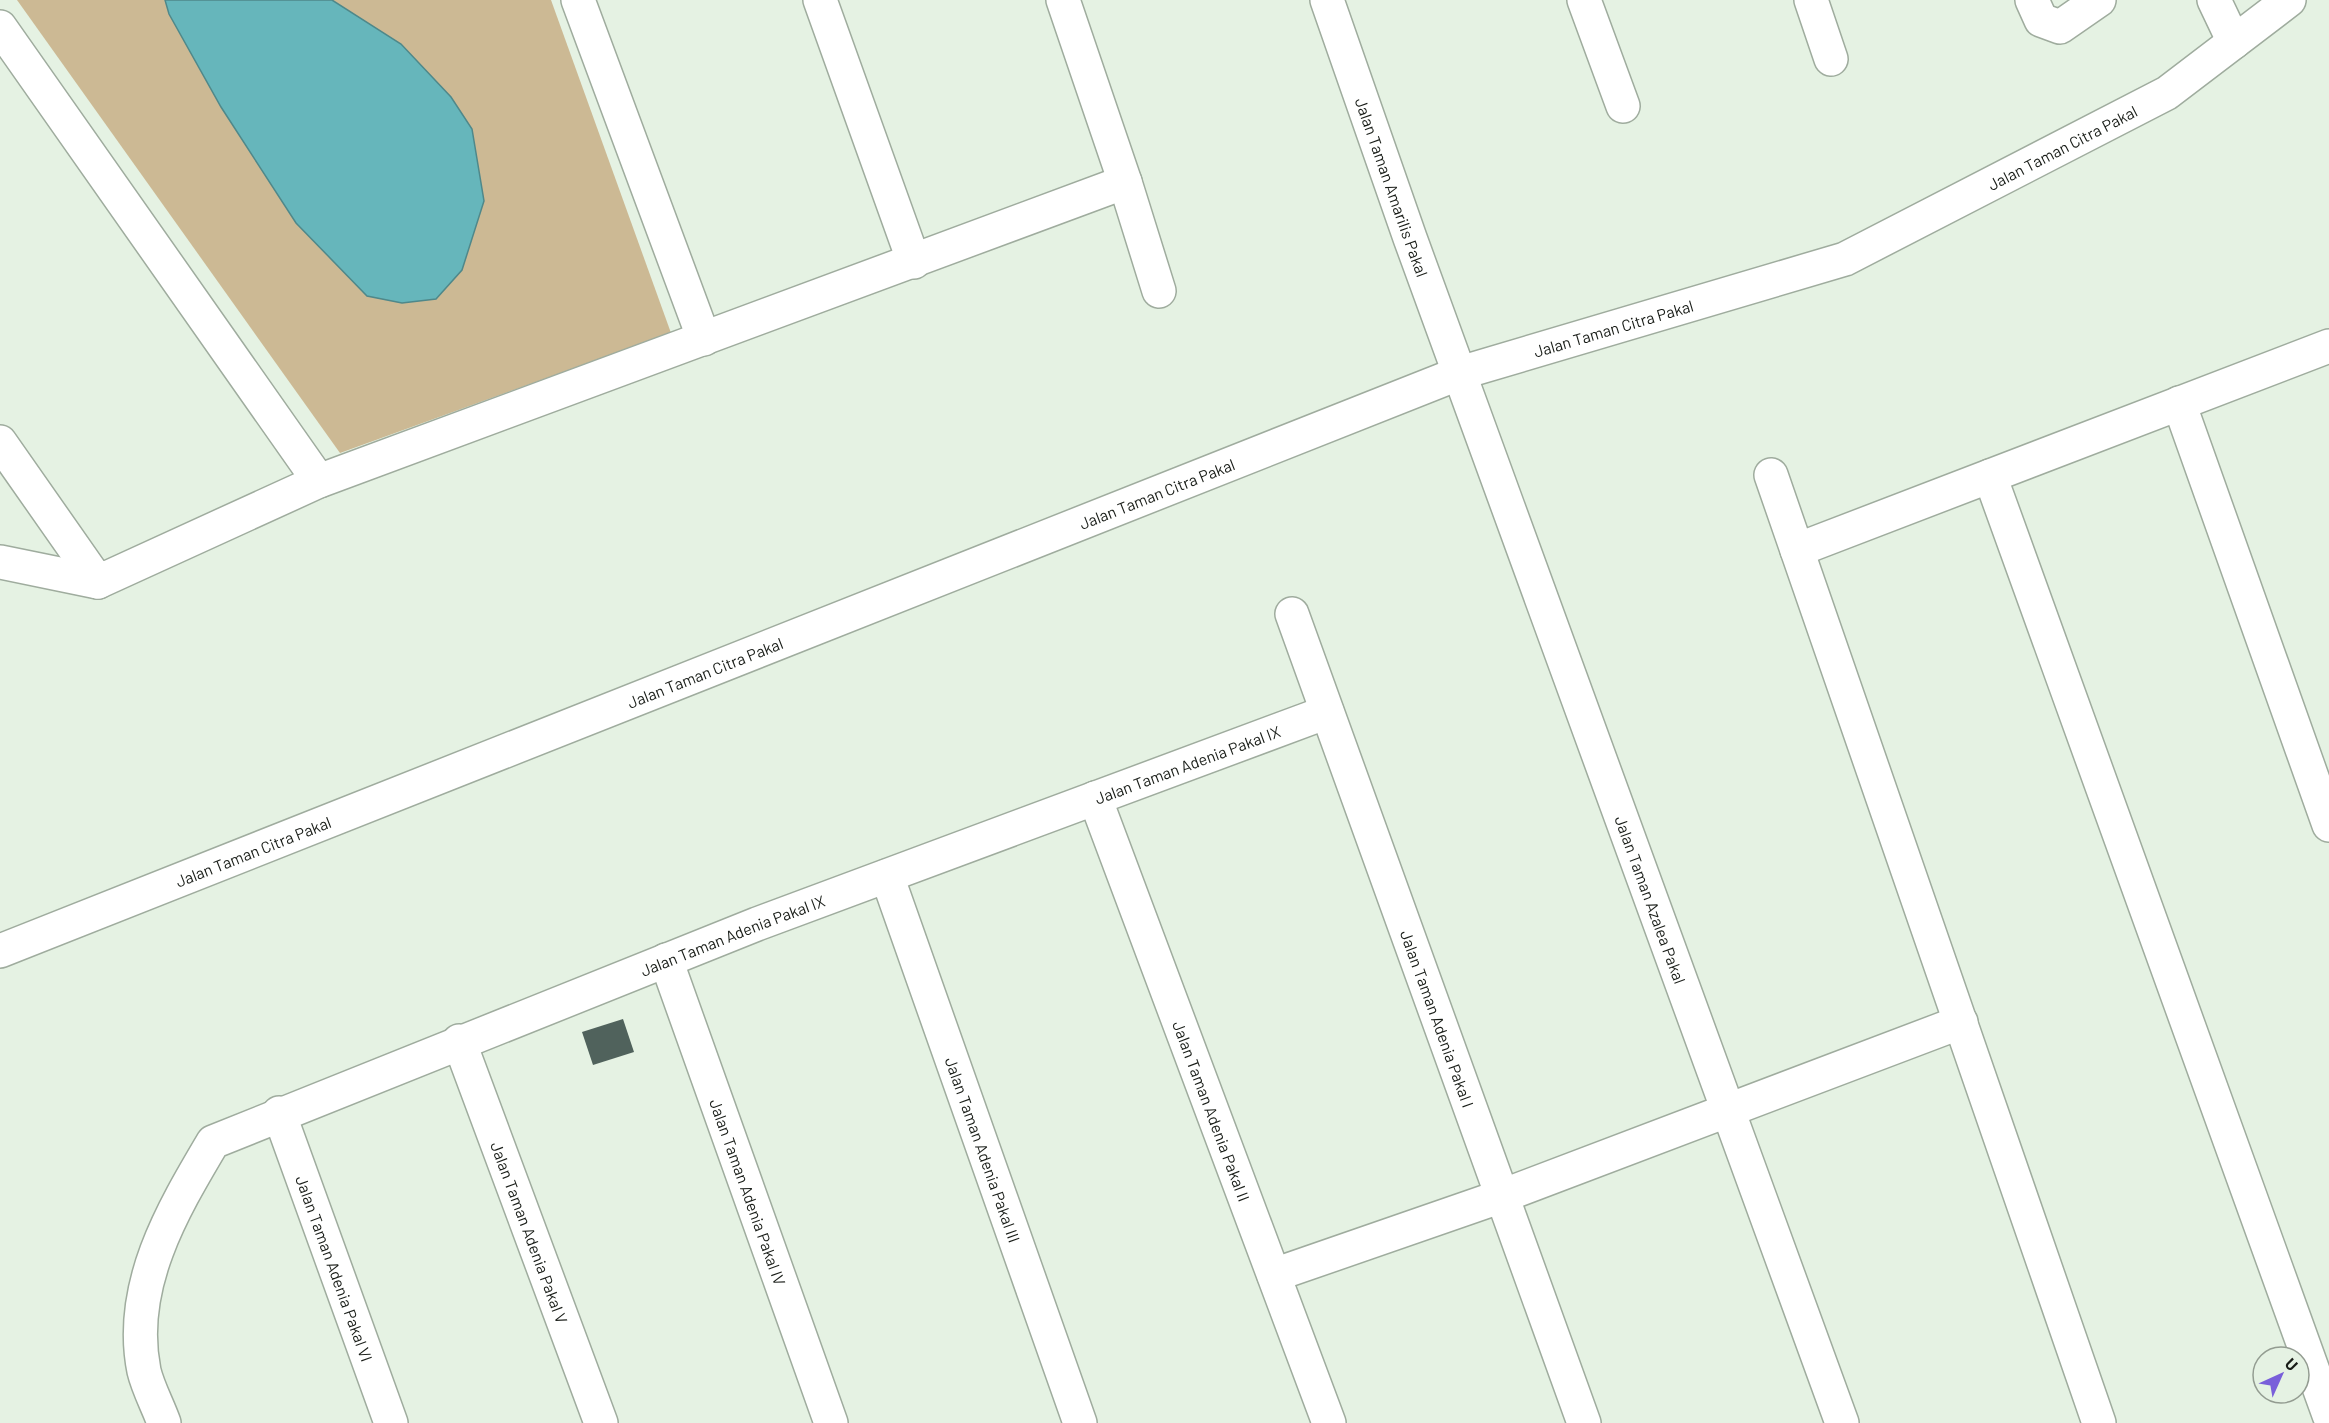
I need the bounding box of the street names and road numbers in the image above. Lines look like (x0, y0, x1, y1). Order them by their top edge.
street label: Jalan Taman Amarilis Pakal (1352, 95, 1433, 279)
street label: Jalan Taman Citra Pakal (1984, 101, 2140, 193)
street label: Jalan Taman Citra Pakal (1531, 295, 1695, 360)
street label: Jalan Taman Citra Pakal (1076, 454, 1237, 532)
street label: Jalan Taman Citra Pakal (624, 633, 785, 711)
street label: Jalan Taman Adenia Pakal IX (1092, 721, 1283, 807)
street label: Jalan Taman Citra Pakal (172, 812, 333, 890)
street label: Jalan Taman Azalea Pakal (1612, 813, 1690, 986)
street label: Jalan Taman Adenia Pakal IX (637, 890, 827, 979)
street label: Jalan Taman Adenia Pakal I (1397, 927, 1479, 1110)
street label: Jalan Taman Adenia Pakal II (1170, 1018, 1255, 1204)
street label: Jalan Taman Adenia Pakal III (942, 1054, 1025, 1245)
street label: Jalan Taman Adenia Pakal IV (707, 1096, 791, 1287)
street label: Jalan Taman Adenia Pakal V (488, 1139, 572, 1326)
street label: Jalan Taman Adenia Pakal VI (293, 1173, 377, 1364)

